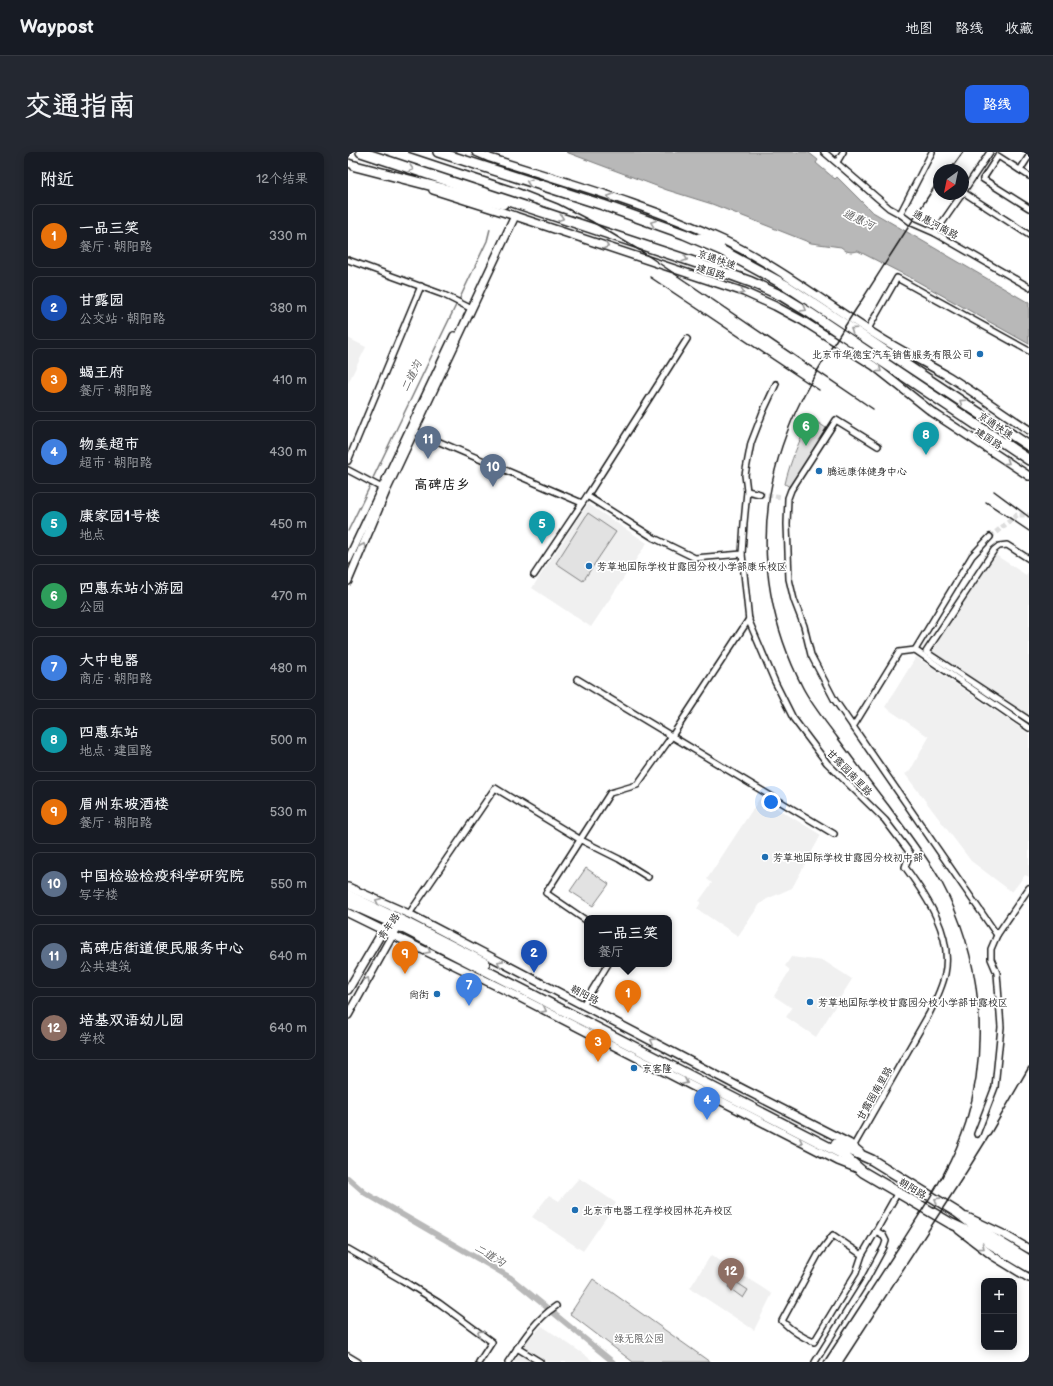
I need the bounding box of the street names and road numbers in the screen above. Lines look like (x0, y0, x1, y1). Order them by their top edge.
street label: 通惠河南路 (911, 208, 960, 242)
street label: 京通快速 (696, 248, 738, 272)
street label: 建国路 (695, 262, 727, 282)
street label: 京通快速 (976, 410, 1015, 442)
street label: 建国路 (973, 425, 1004, 452)
street label: 甘露园南里路 (824, 747, 874, 798)
street label: 青年路 (375, 911, 402, 942)
street label: 朝阳路 (568, 983, 601, 1007)
street label: 甘露园南里路 (855, 1065, 895, 1122)
street label: 朝阳路 (897, 1176, 928, 1202)

